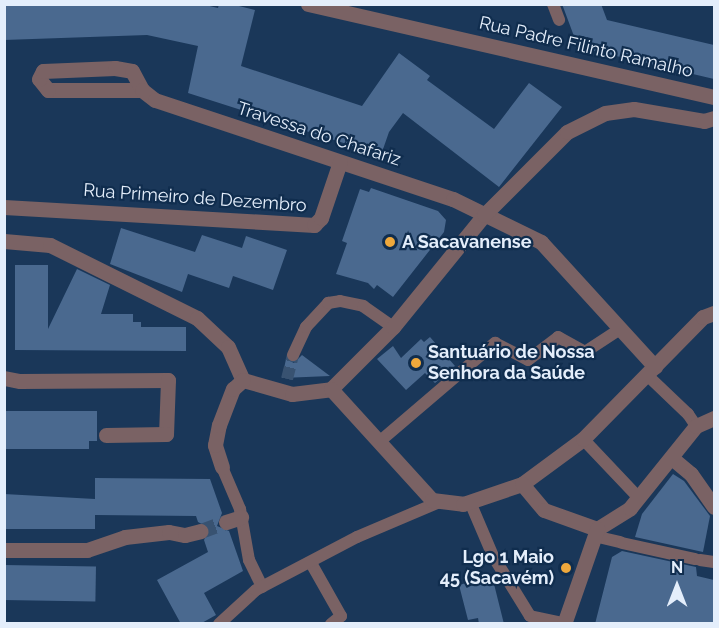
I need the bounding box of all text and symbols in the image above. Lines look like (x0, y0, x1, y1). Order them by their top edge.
street label: Rua Padre Filinto Ramalho (477, 12, 695, 82)
street label: Travessa do Chafariz (235, 97, 403, 171)
street label: Rua Primeiro de Dezembro (83, 179, 307, 217)
place label: A Sacavanense (402, 231, 532, 253)
marker: A Sacavanense (383, 235, 397, 249)
place label: Santuário de Nossa Senhora da Saúde (428, 342, 595, 385)
marker: Santuário de Nossa Senhora da Saúde (409, 356, 423, 370)
place label: Lgo 1 Maio 45 (Sacavém) (440, 547, 554, 590)
north arrow (647, 556, 707, 616)
text: N (671, 558, 683, 577)
marker: Lgo 1 Maio 45 (Sacavém) (559, 561, 573, 575)

